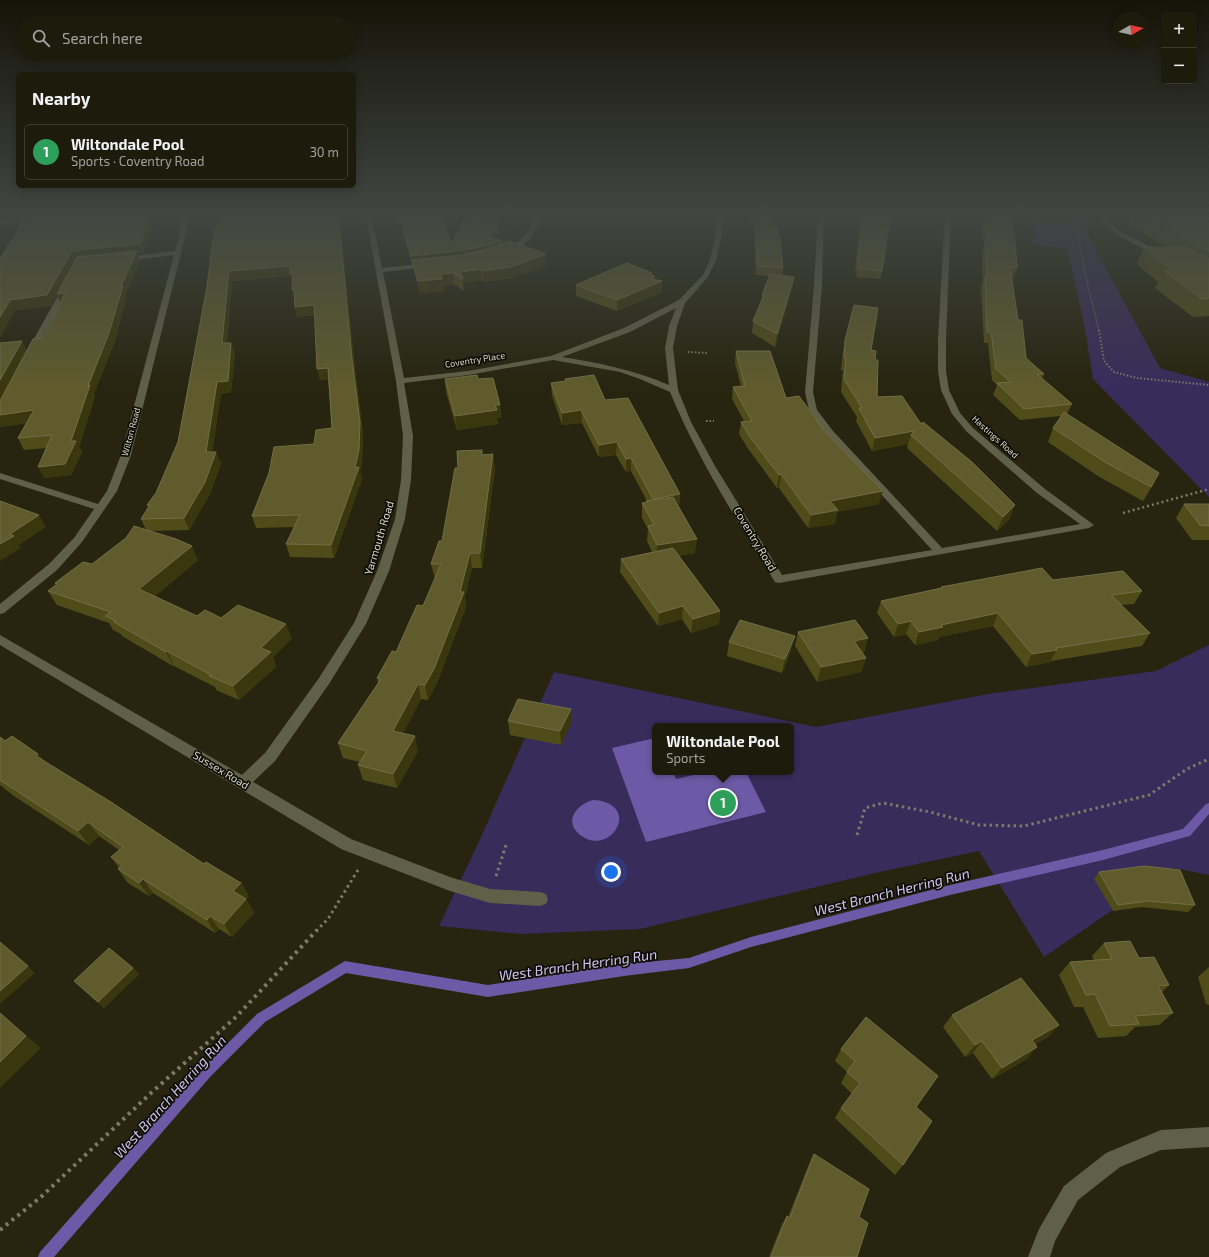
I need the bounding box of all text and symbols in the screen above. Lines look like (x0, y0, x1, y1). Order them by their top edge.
north arrow (1113, 12, 1149, 48)
map controls (1161, 12, 1197, 84)
button: + (1161, 12, 1197, 48)
search box (16, 16, 356, 60)
icon: search (30, 27, 52, 49)
text: Search here (62, 29, 143, 47)
button: − (1161, 48, 1197, 84)
text: Nearby (32, 88, 90, 108)
text: Wiltondale Pool (71, 135, 185, 153)
text: 1 (43, 144, 49, 160)
text: 30 m (310, 144, 339, 160)
text: Sports · Coventry Road (71, 153, 205, 169)
street label: Coventry Place (444, 349, 506, 370)
street label: Wilton Road (119, 406, 142, 457)
street label: Hastings Road (970, 413, 1021, 460)
street label: Yarmouth Road (361, 499, 396, 576)
street label: Coventry Road (731, 504, 780, 573)
popup (652, 723, 794, 775)
text: Wiltondale Pool (666, 732, 780, 750)
street label: Sussex Road (191, 748, 252, 791)
text: Sports (666, 750, 705, 766)
pin: 1 (710, 788, 736, 818)
your location (601, 862, 621, 882)
water label: West Branch Herring Run (812, 864, 971, 919)
water label: West Branch Herring Run (498, 945, 658, 984)
water label: West Branch Herring Run (110, 1032, 229, 1162)

